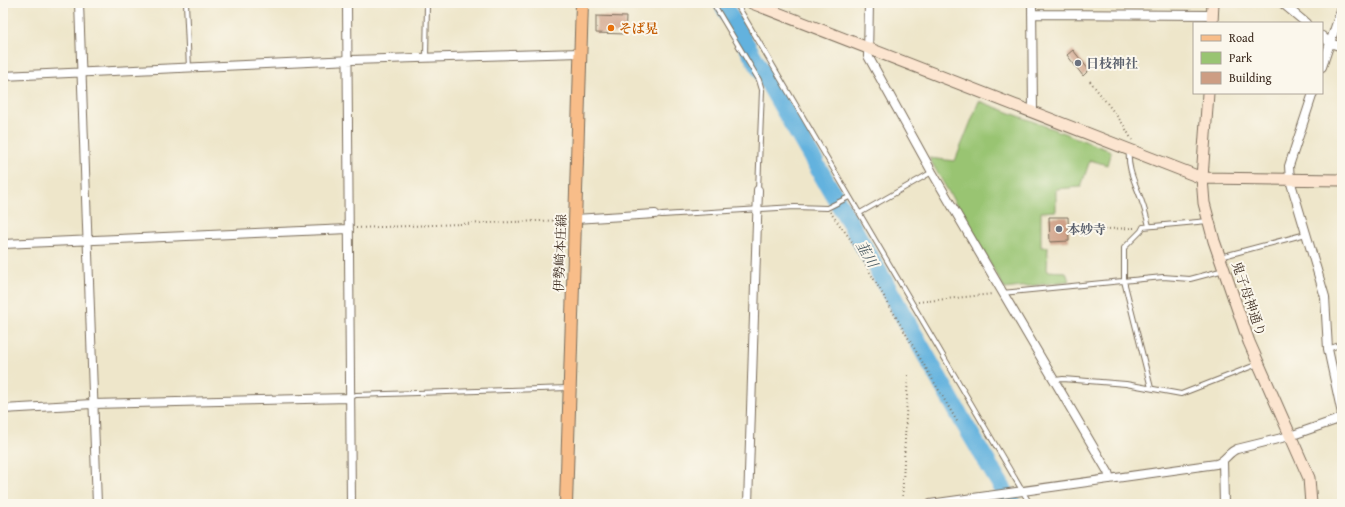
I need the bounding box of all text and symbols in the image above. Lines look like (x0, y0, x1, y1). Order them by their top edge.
place label: そば晃 (619, 19, 658, 38)
legend (1193, 22, 1323, 94)
marker: そば晃 (606, 23, 616, 33)
text: Road (1229, 29, 1255, 46)
text: Park (1229, 49, 1253, 66)
place label: 日枝神社 (1086, 54, 1138, 73)
marker: 日枝神社 (1073, 58, 1083, 68)
text: Building (1229, 69, 1272, 86)
street label: 伊勢崎本庄線 (549, 214, 571, 292)
place label: 本妙寺 (1067, 220, 1106, 239)
marker: 本妙寺 (1054, 224, 1064, 234)
water label: 韮川 (851, 237, 884, 273)
street label: 鬼子母神通り (1227, 259, 1271, 339)

